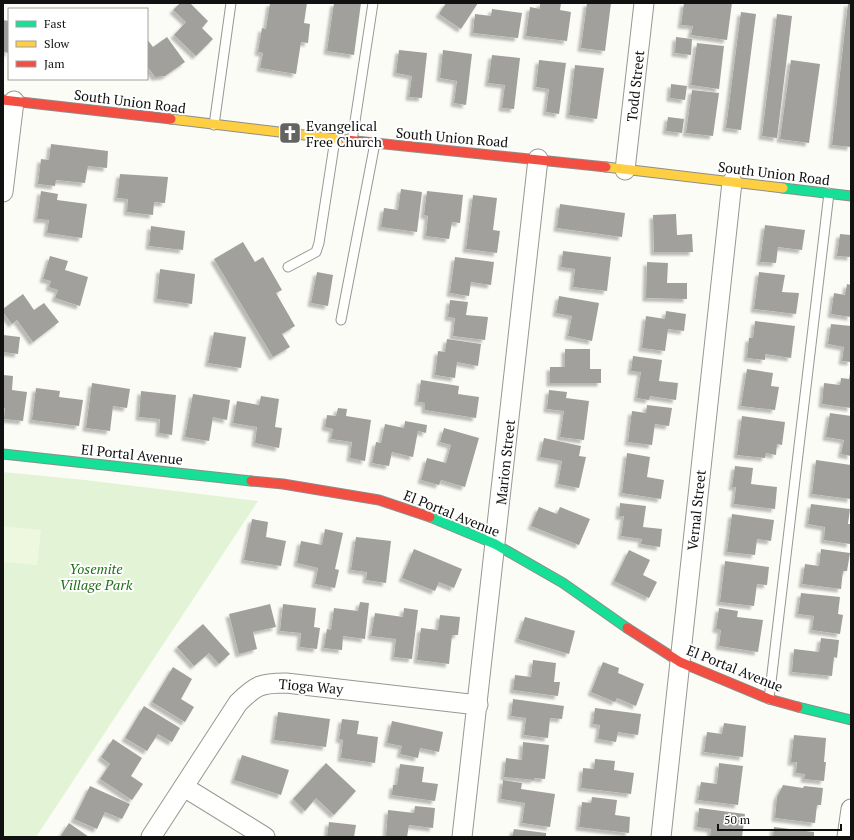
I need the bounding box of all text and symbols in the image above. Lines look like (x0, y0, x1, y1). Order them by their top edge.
legend (8, 8, 148, 80)
text: Fast (44, 16, 67, 31)
text: Slow (44, 36, 70, 51)
street label: Todd Street (622, 48, 648, 123)
text: Jam (44, 56, 65, 71)
street label: South Union Road (73, 85, 187, 117)
place label: Evangelical Free Church (306, 116, 382, 151)
church icon: Evangelical Free Church (277, 120, 303, 146)
street label: South Union Road (395, 123, 509, 151)
street label: South Union Road (717, 157, 831, 189)
street label: Marion Street (491, 418, 519, 506)
street label: El Portal Avenue (80, 439, 184, 469)
street label: Vernal Street (682, 468, 710, 551)
street label: El Portal Avenue (401, 485, 503, 541)
park label: Yosemite Village Park (60, 559, 133, 594)
street label: El Portal Avenue (684, 640, 786, 696)
street label: Tioga Way (278, 674, 345, 698)
scale bar (718, 806, 841, 832)
text: 50 m (724, 812, 751, 827)

